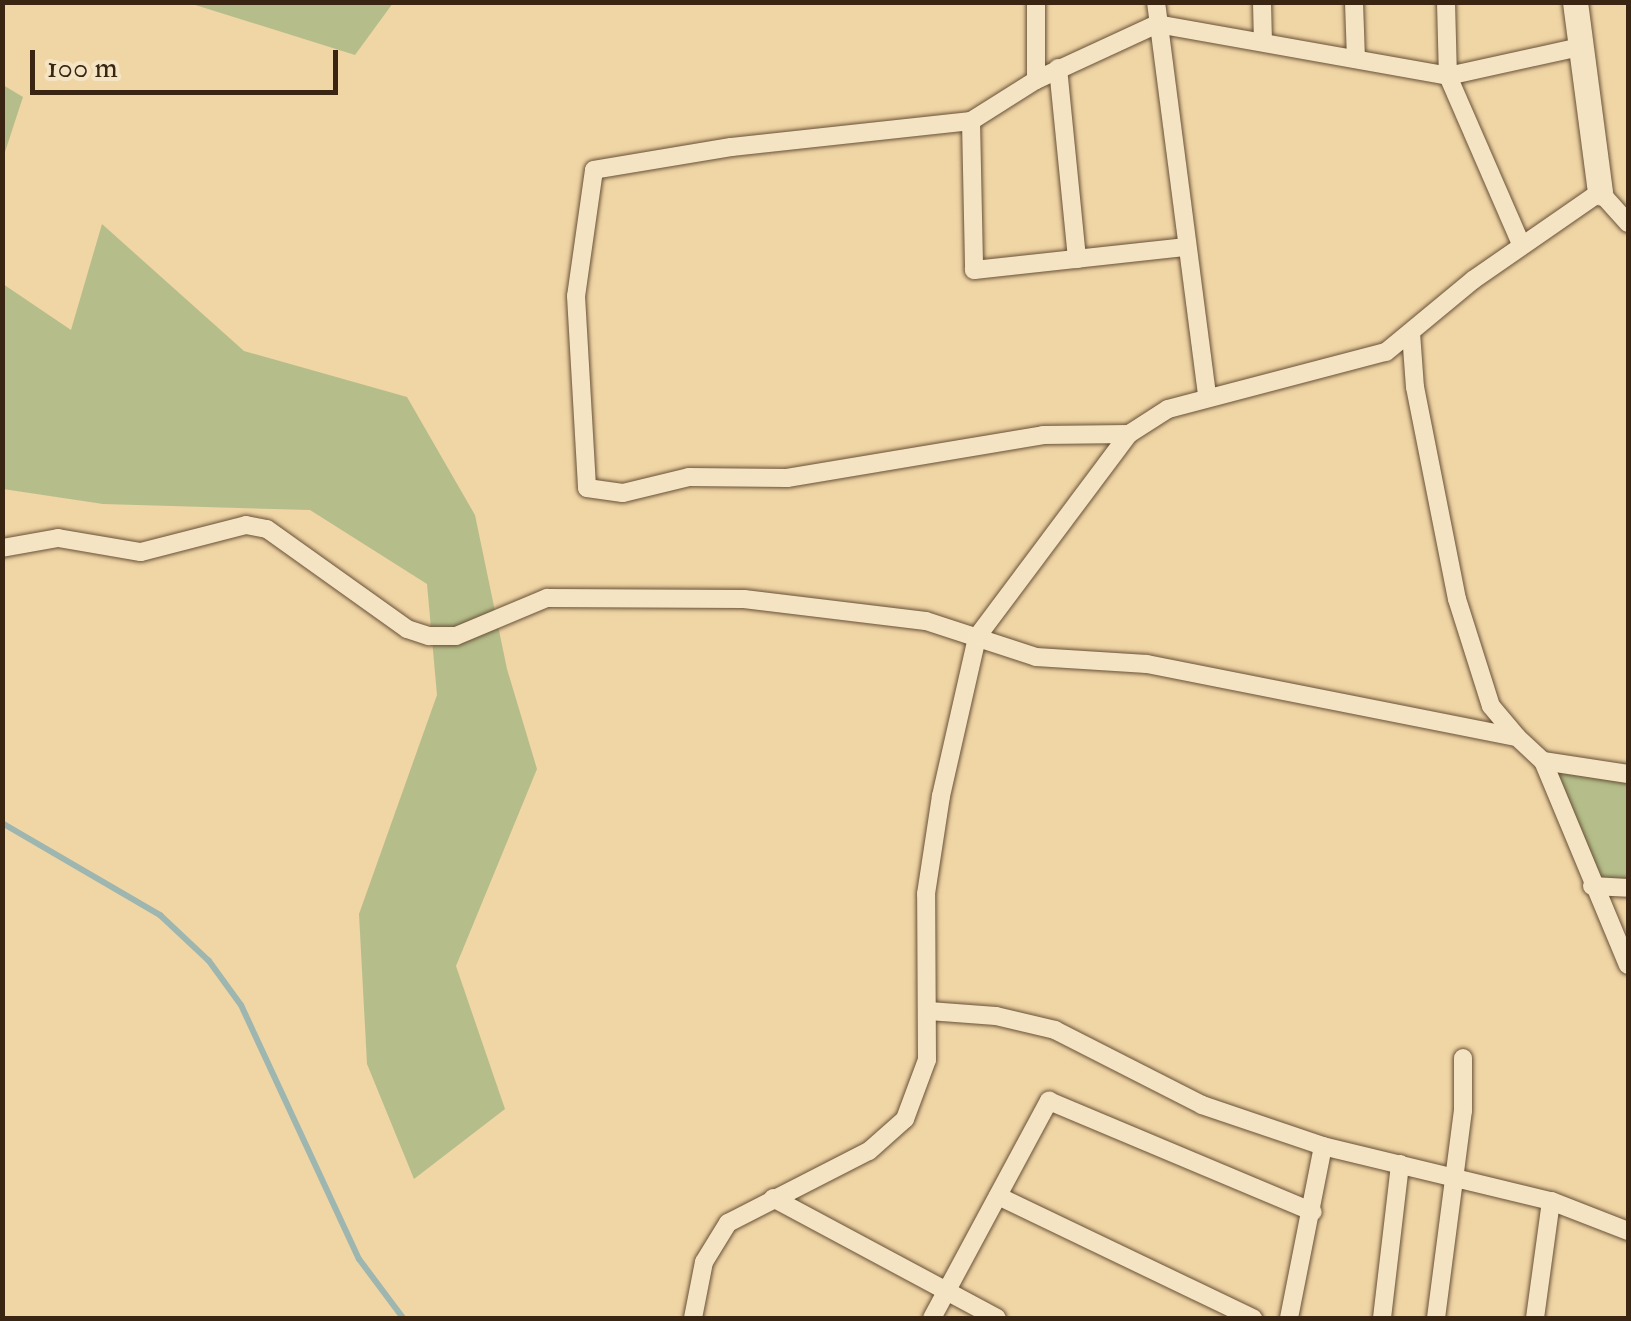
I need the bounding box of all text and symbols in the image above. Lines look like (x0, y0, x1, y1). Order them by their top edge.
scale bar (35, 30, 342, 92)
text: 100 m (47, 49, 118, 86)

